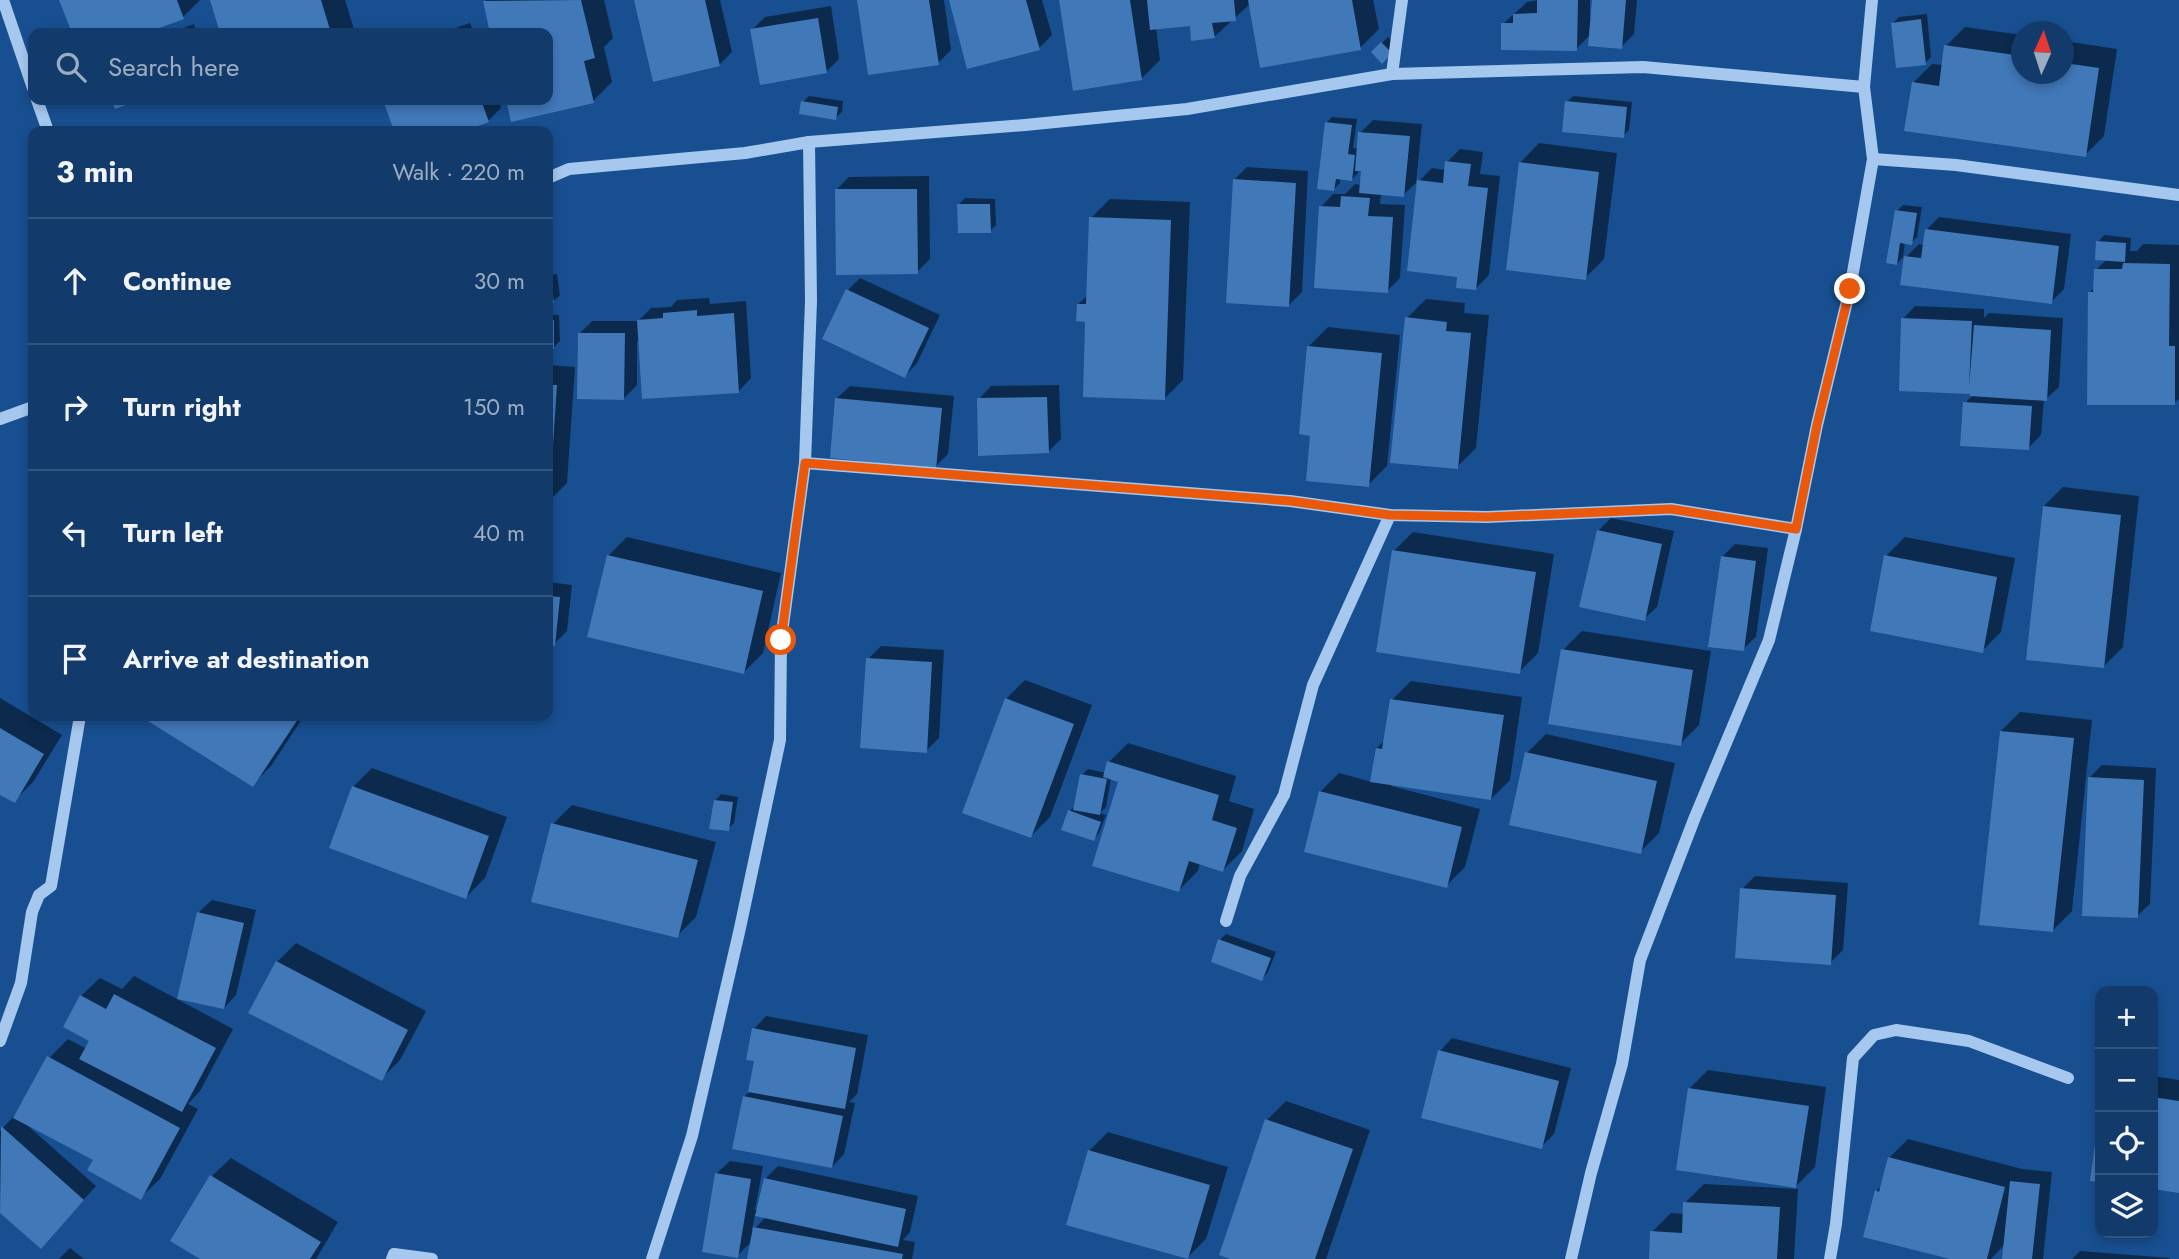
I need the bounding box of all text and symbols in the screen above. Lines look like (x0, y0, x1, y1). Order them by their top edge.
north arrow (2011, 21, 2074, 84)
search box (28, 28, 553, 105)
icon: search (52, 48, 90, 86)
text: Search here (108, 48, 240, 86)
text: 3 min (56, 150, 134, 193)
text: Walk · 220 m (393, 155, 525, 189)
icon: ahead (56, 262, 94, 300)
text: Continue (123, 262, 232, 300)
text: 30 m (474, 264, 525, 298)
route end (1834, 273, 1865, 304)
icon: right (56, 388, 94, 426)
text: Turn right (123, 388, 241, 426)
text: 150 m (463, 390, 525, 424)
icon: left (56, 514, 94, 552)
text: Turn left (123, 514, 223, 552)
text: 40 m (473, 516, 525, 550)
route start (765, 624, 796, 655)
icon: arrive (56, 640, 94, 678)
text: Arrive at destination (123, 640, 370, 678)
map controls (2095, 986, 2158, 1238)
button: + (2095, 986, 2158, 1049)
button: − (2095, 1049, 2158, 1112)
button: locate (2095, 1112, 2158, 1175)
button: layers (2095, 1175, 2158, 1238)

